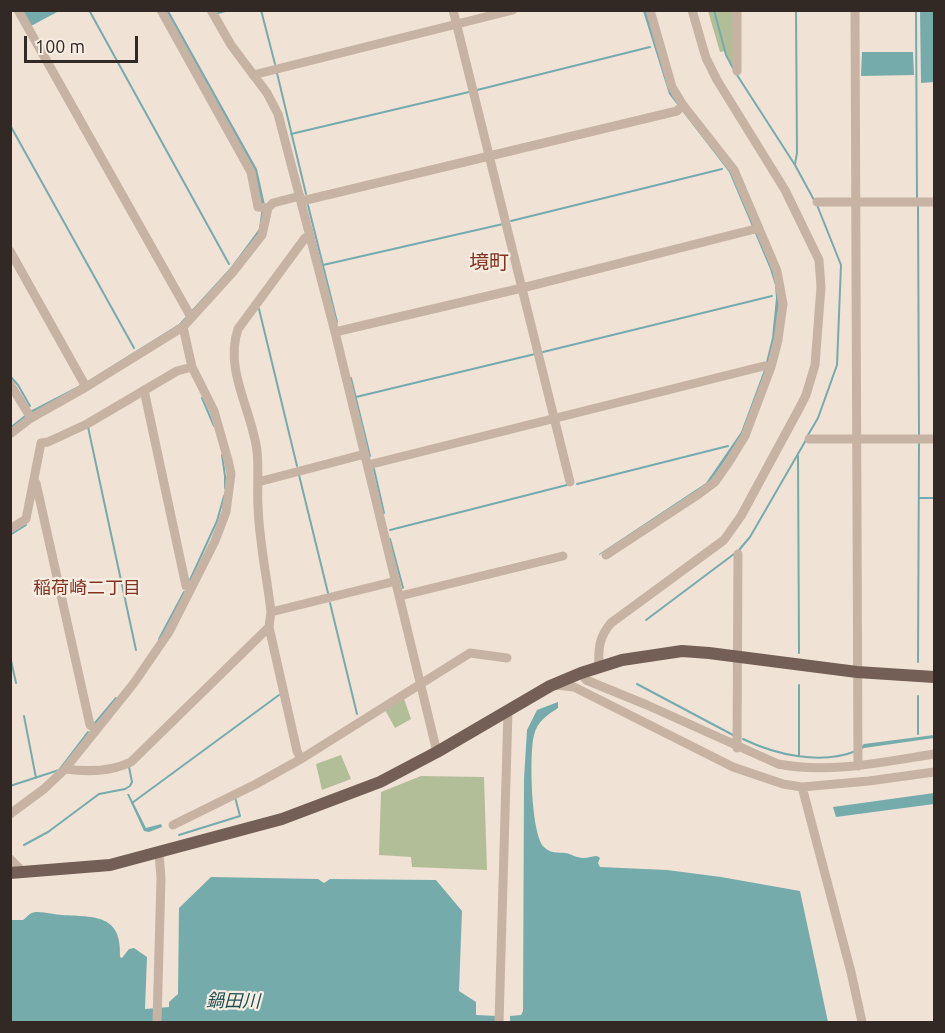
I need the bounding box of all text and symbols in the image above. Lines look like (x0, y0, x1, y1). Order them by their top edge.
scale bar (27, 24, 141, 62)
text: 100 m (35, 36, 85, 56)
district label: 境町 (469, 250, 509, 274)
district label: 稲荷崎二丁目 (33, 577, 141, 599)
water label: 鍋田川 (206, 990, 260, 1012)

